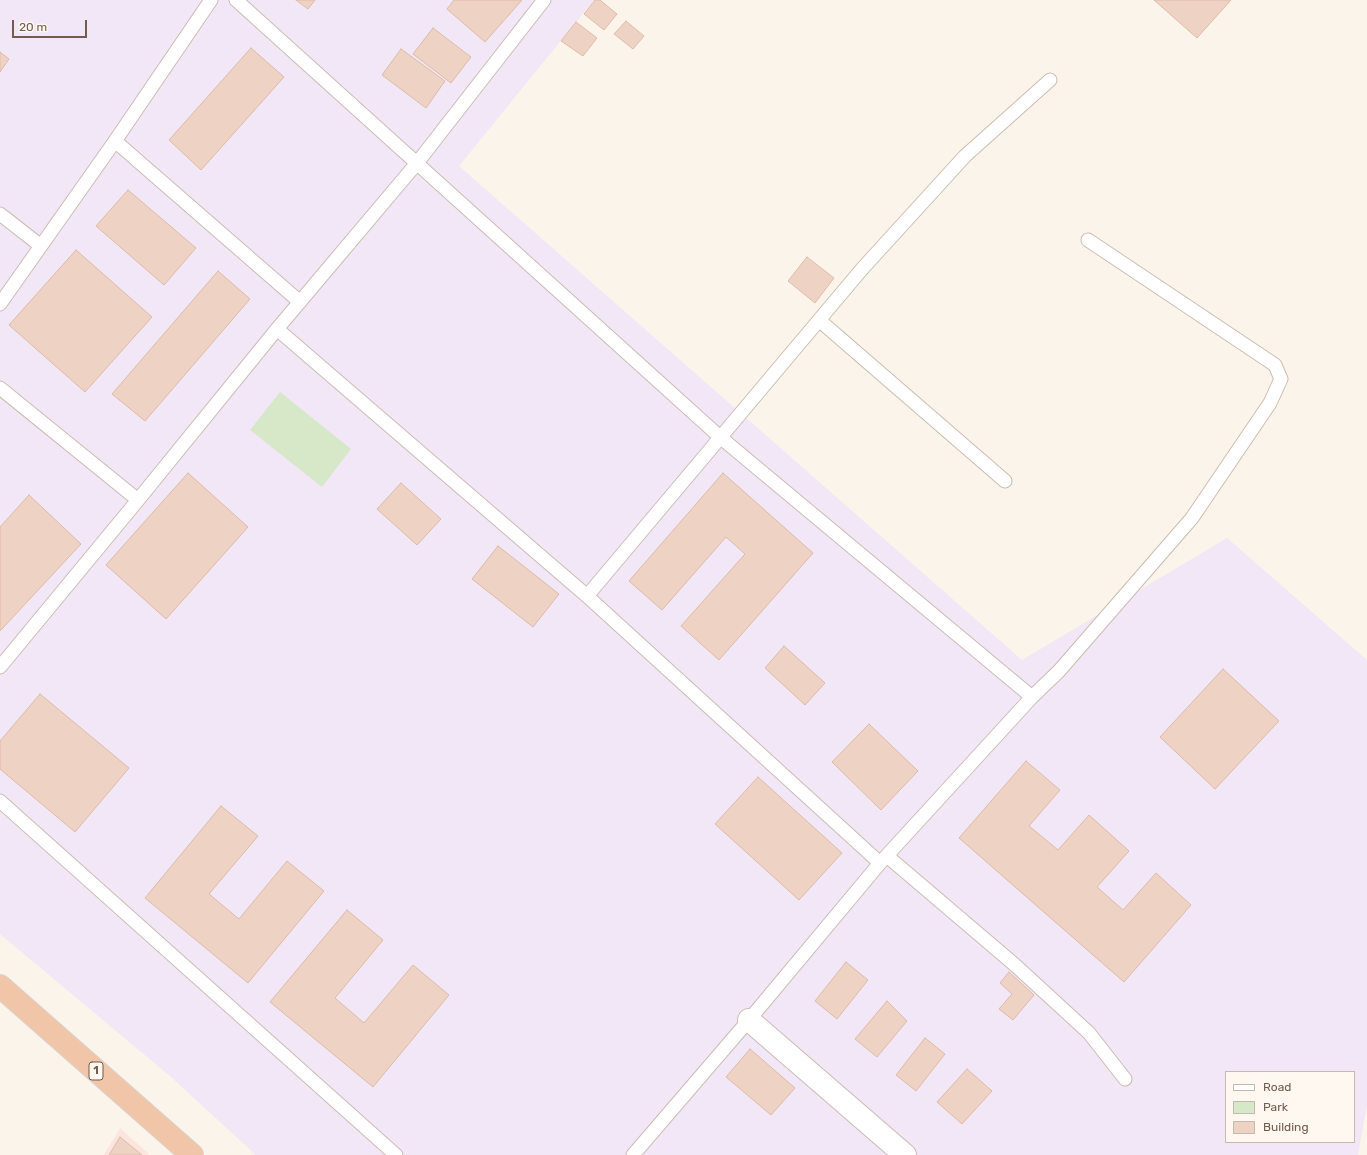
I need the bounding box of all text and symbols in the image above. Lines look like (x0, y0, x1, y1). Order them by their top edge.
scale bar (14, 12, 89, 38)
text: 20 m (19, 20, 47, 34)
road number: 1 (89, 1062, 103, 1080)
legend (1225, 1071, 1355, 1143)
text: Road (1263, 1080, 1291, 1094)
text: Park (1263, 1100, 1288, 1114)
text: Building (1263, 1120, 1309, 1134)

